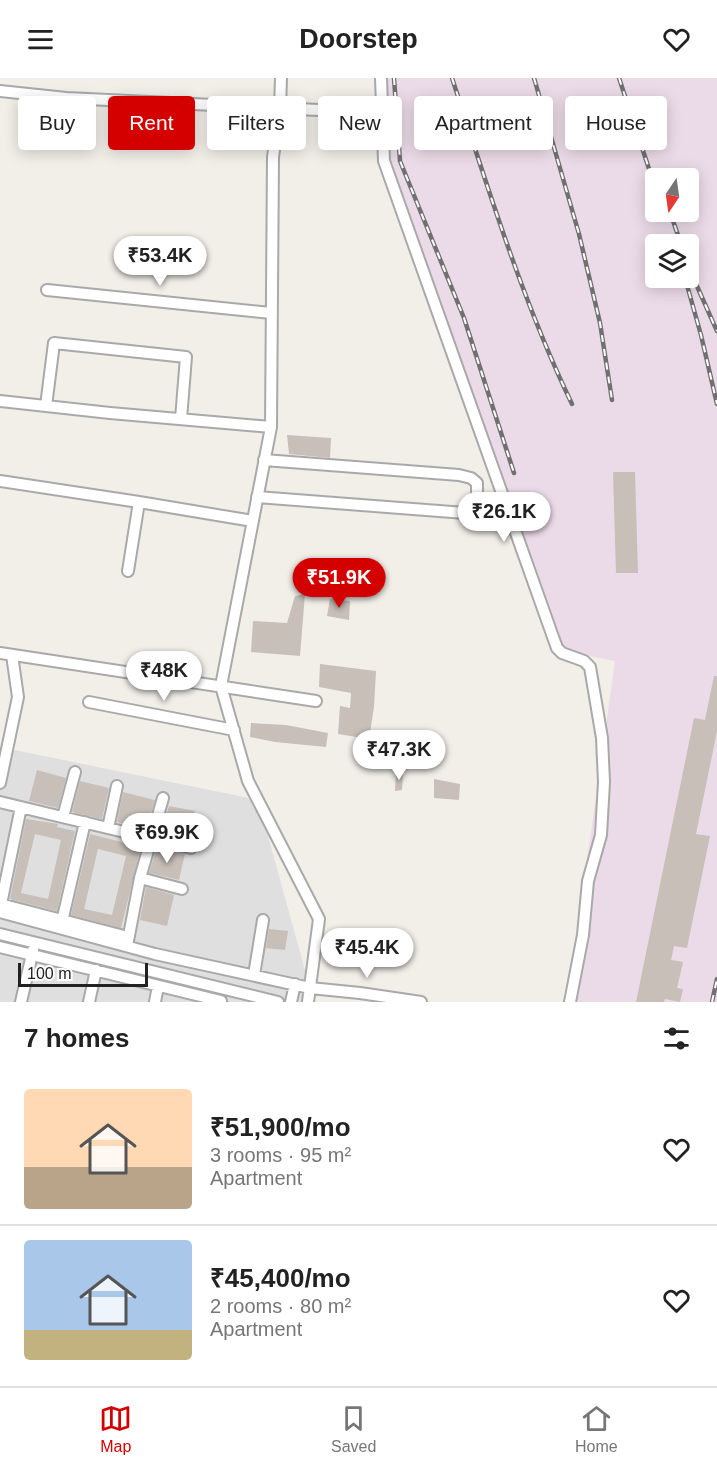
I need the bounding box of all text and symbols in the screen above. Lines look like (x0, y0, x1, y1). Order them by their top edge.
icon: menu (24, 23, 57, 56)
icon: heart (660, 23, 693, 56)
text: Doorstep (299, 24, 418, 54)
chip: Buy (18, 96, 96, 150)
chip: Rent (108, 96, 195, 150)
chip: Filters (207, 96, 306, 150)
chip: New (318, 96, 402, 150)
chip: Apartment (414, 96, 553, 150)
chip: House (565, 96, 667, 150)
north arrow (645, 168, 699, 222)
map controls (645, 168, 699, 288)
button: layers (645, 234, 699, 288)
pin: ₹53.4K (111, 236, 209, 287)
text: ₹53.4K (128, 244, 192, 266)
pin: ₹26.1K (455, 492, 553, 543)
text: ₹26.1K (472, 500, 536, 522)
pin: ₹51.9K (290, 558, 388, 609)
text: ₹51.9K (307, 566, 371, 588)
pin: ₹48K (128, 651, 200, 702)
text: ₹48K (140, 659, 188, 681)
pin: ₹47.3K (350, 730, 448, 781)
text: ₹47.3K (367, 738, 431, 760)
pin: ₹69.9K (118, 813, 216, 864)
text: ₹69.9K (135, 821, 199, 843)
pin: ₹45.4K (318, 928, 416, 979)
text: ₹45.4K (335, 936, 399, 958)
scale bar (18, 960, 148, 988)
text: 100 m (27, 965, 71, 982)
icon: filters (660, 1022, 693, 1055)
text: 7 homes (24, 1023, 130, 1053)
text: ₹51,900/mo (210, 1112, 351, 1142)
icon: home (72, 1113, 144, 1185)
icon: heart (660, 1133, 693, 1166)
text: 3 rooms · 95 m² (210, 1144, 351, 1166)
text: Apartment (210, 1167, 302, 1189)
text: ₹45,400/mo (210, 1263, 351, 1293)
icon: home (72, 1264, 144, 1336)
icon: heart (660, 1284, 693, 1317)
text: 2 rooms · 80 m² (210, 1295, 351, 1317)
text: Apartment (210, 1318, 302, 1340)
tab: Map (99, 1402, 132, 1456)
tab: Saved (331, 1402, 376, 1456)
tab: Home (575, 1402, 618, 1456)

